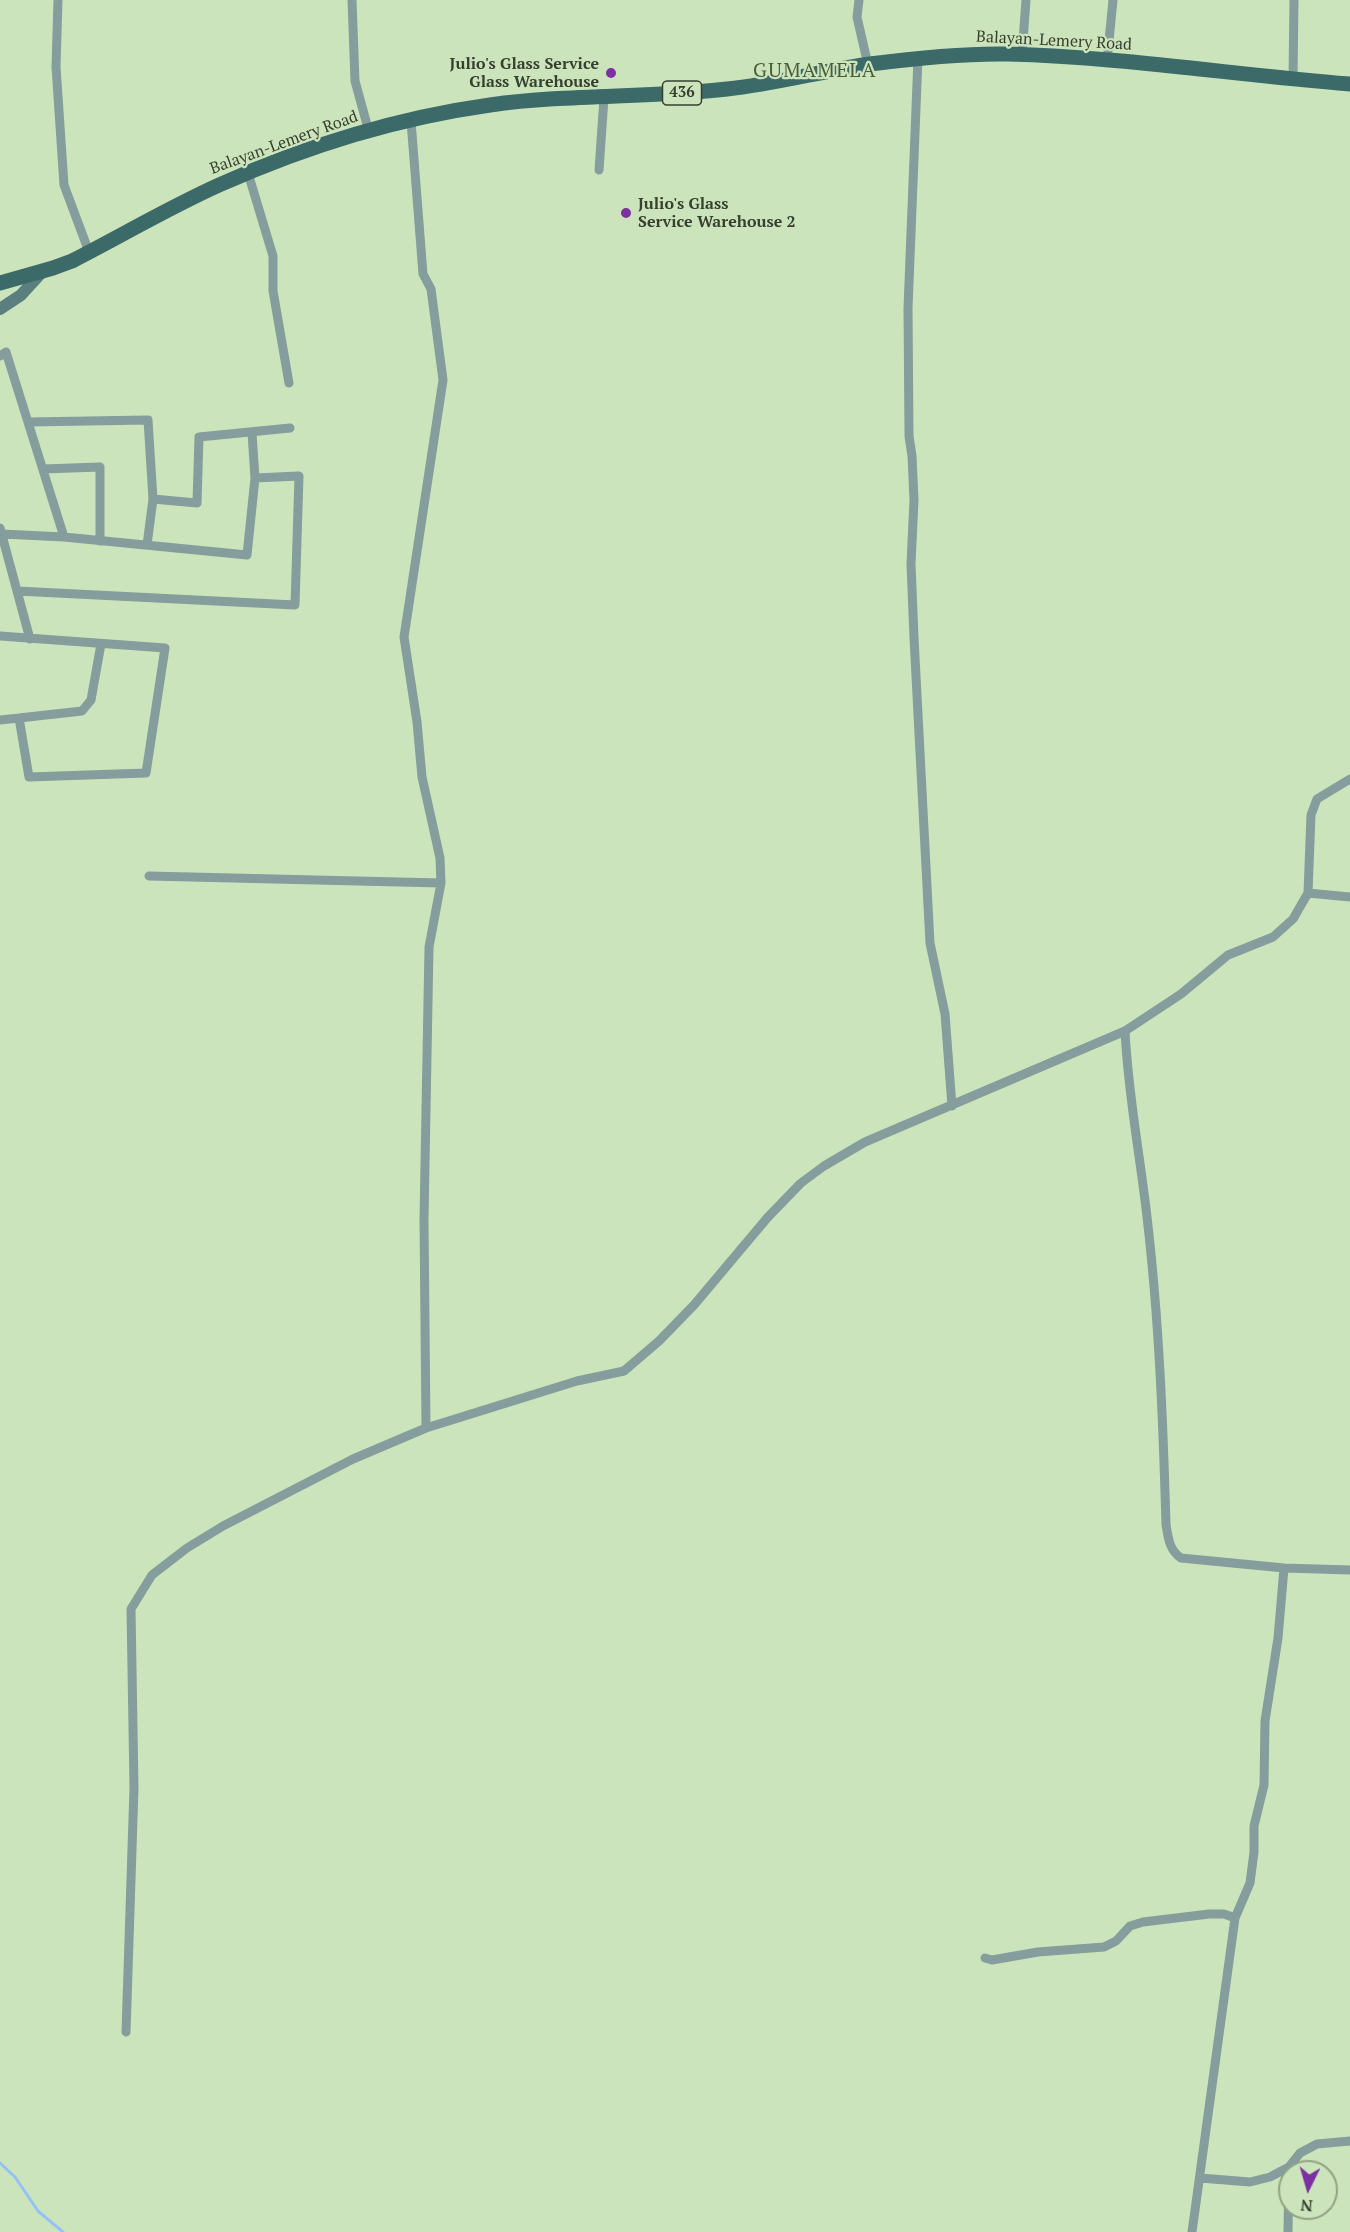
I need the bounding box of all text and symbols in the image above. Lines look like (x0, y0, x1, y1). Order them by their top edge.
street label: Balayan-Lemery Road (976, 27, 1132, 55)
place label: Julio's Glass Service Glass Warehouse (450, 54, 599, 92)
district label: GUMAMELA (753, 59, 877, 83)
marker: Julio's Glass Service Glass Warehouse (604, 66, 618, 80)
road number: 436 (662, 81, 702, 105)
street label: Balayan-Lemery Road (207, 107, 361, 179)
place label: Julio's Glass Service Warehouse 2 (638, 194, 796, 232)
marker: Julio's Glass Service Warehouse 2 (619, 206, 633, 220)
north arrow (1278, 2160, 1338, 2220)
text: N (1300, 2194, 1314, 2217)

